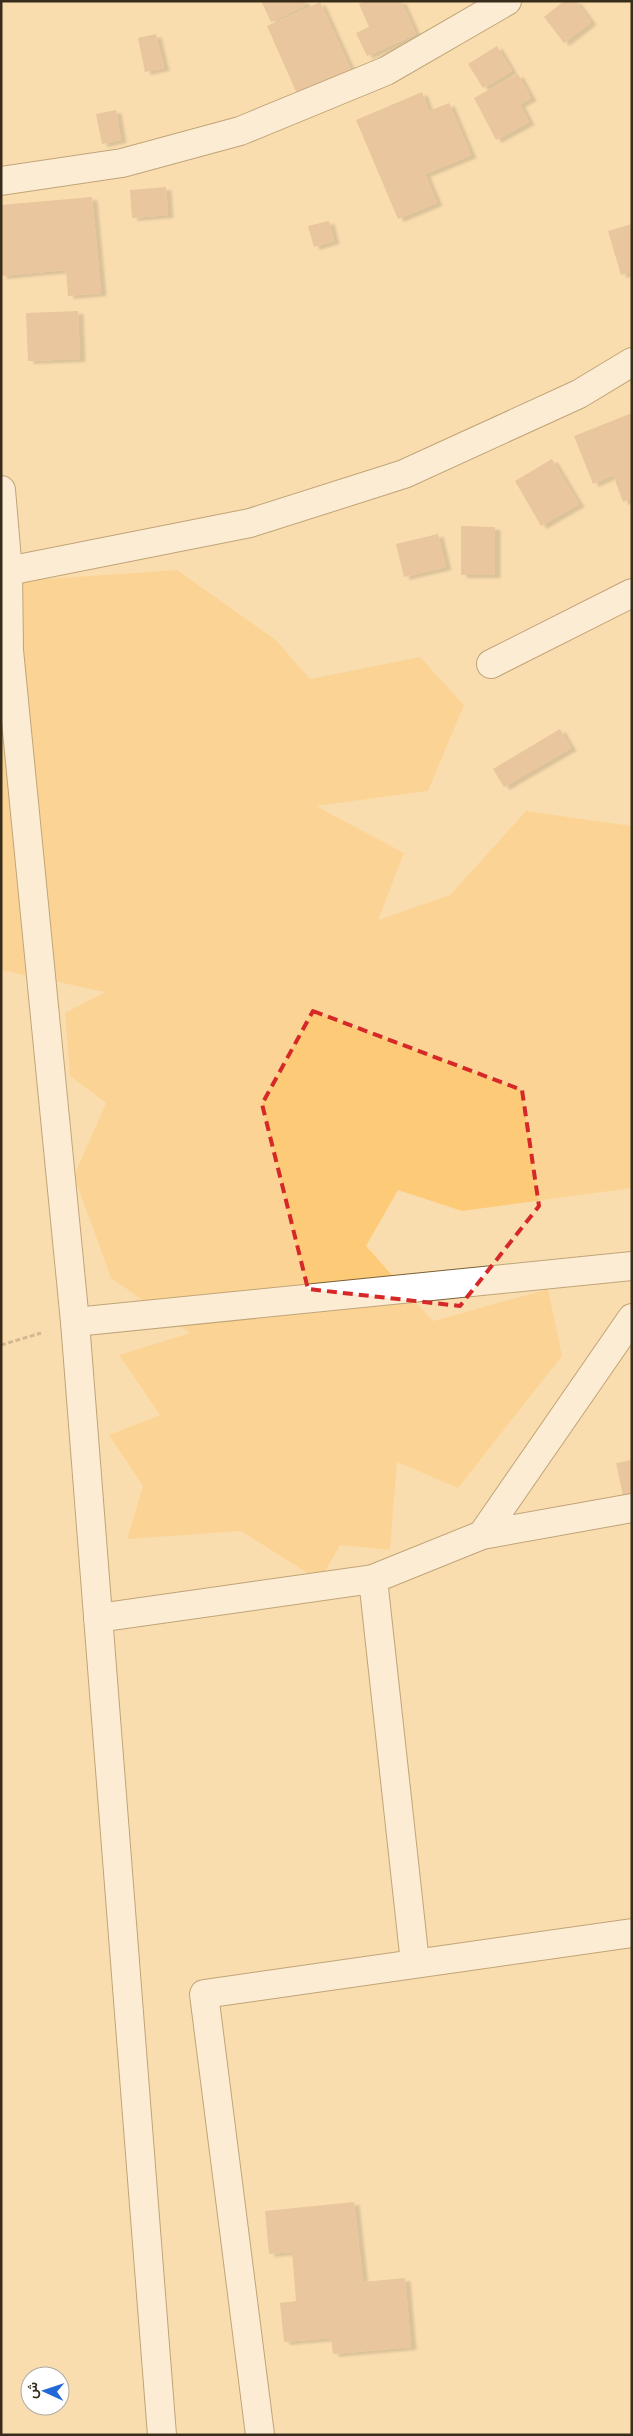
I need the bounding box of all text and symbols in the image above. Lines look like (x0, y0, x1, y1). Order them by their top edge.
north arrow (20, 2366, 70, 2416)
text: ش (24, 2381, 41, 2399)

